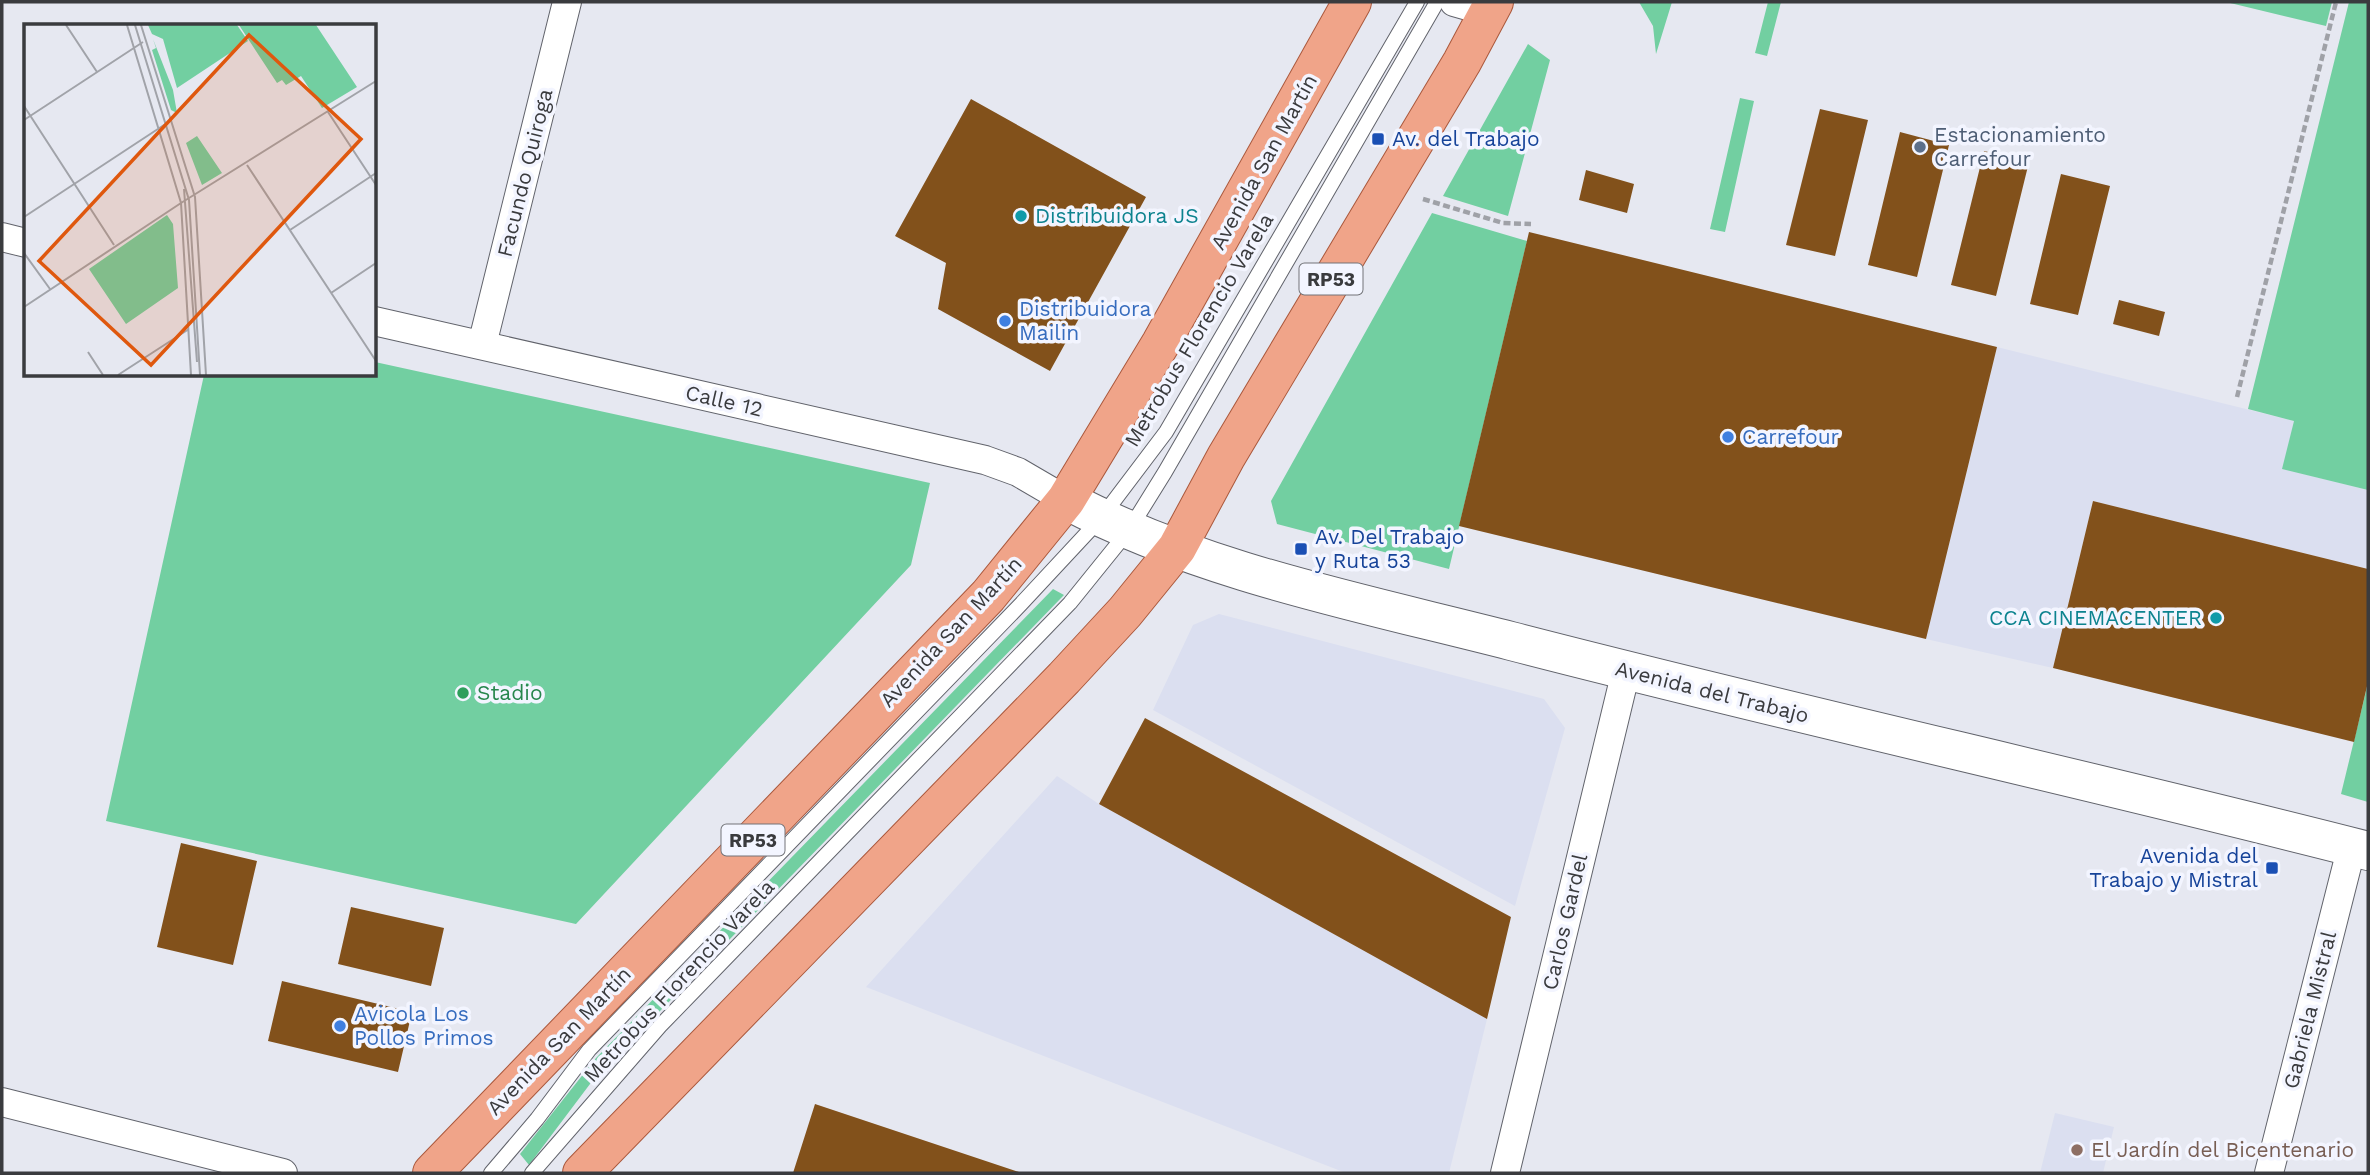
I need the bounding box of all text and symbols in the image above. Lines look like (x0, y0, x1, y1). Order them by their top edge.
inset map (24, 24, 376, 376)
street label: Avenida San Martín (1205, 70, 1322, 254)
street label: Facundo Quiroga (492, 86, 558, 260)
place label: Estacionamiento Carrefour (1934, 122, 2106, 171)
place label: Av. del Trabajo (1392, 126, 1539, 151)
marker: Av. del Trabajo (1370, 131, 1386, 147)
marker: Estacionamiento Carrefour (1912, 139, 1928, 155)
place label: Distribuidora JS (1035, 203, 1199, 228)
marker: Distribuidora JS (1013, 208, 1029, 224)
street label: Metrobus Florencio Varela (1119, 208, 1278, 451)
road number: RP53 (1300, 264, 1362, 294)
place label: Distribuidora Mailin (1019, 296, 1151, 345)
marker: Distribuidora Mailin (997, 313, 1013, 329)
street label: Calle 12 (683, 380, 765, 422)
place label: Carrefour (1742, 424, 1840, 449)
marker: Carrefour (1720, 429, 1736, 445)
place label: Av. Del Trabajo y Ruta 53 (1315, 524, 1464, 573)
marker: Av. Del Trabajo y Ruta 53 (1293, 541, 1309, 557)
street label: Avenida San Martín (874, 551, 1027, 712)
place label: CCA CINEMACENTER (1989, 605, 2202, 630)
marker: CCA CINEMACENTER (2208, 610, 2224, 626)
street label: Avenida del Trabajo (1613, 655, 1812, 728)
place label: Stadio (477, 680, 543, 705)
marker: Stadio (455, 685, 471, 701)
road number: RP53 (722, 824, 784, 856)
place label: Avenida del Trabajo y Mistral (2089, 843, 2259, 892)
street label: Carlos Gardel (1537, 851, 1592, 992)
marker: Avenida del Trabajo y Mistral (2264, 860, 2280, 876)
street label: Metrobus Florencio Varela (578, 874, 779, 1087)
street label: Gabriela Mistral (2278, 928, 2341, 1091)
street label: Avenida San Martín (481, 961, 636, 1120)
place label: Avicola Los Pollos Primos (354, 1001, 494, 1050)
marker: Avicola Los Pollos Primos (332, 1018, 348, 1034)
place label: El Jardín del Bicentenario (2091, 1137, 2354, 1162)
marker: El Jardín del Bicentenario (2069, 1142, 2085, 1158)

